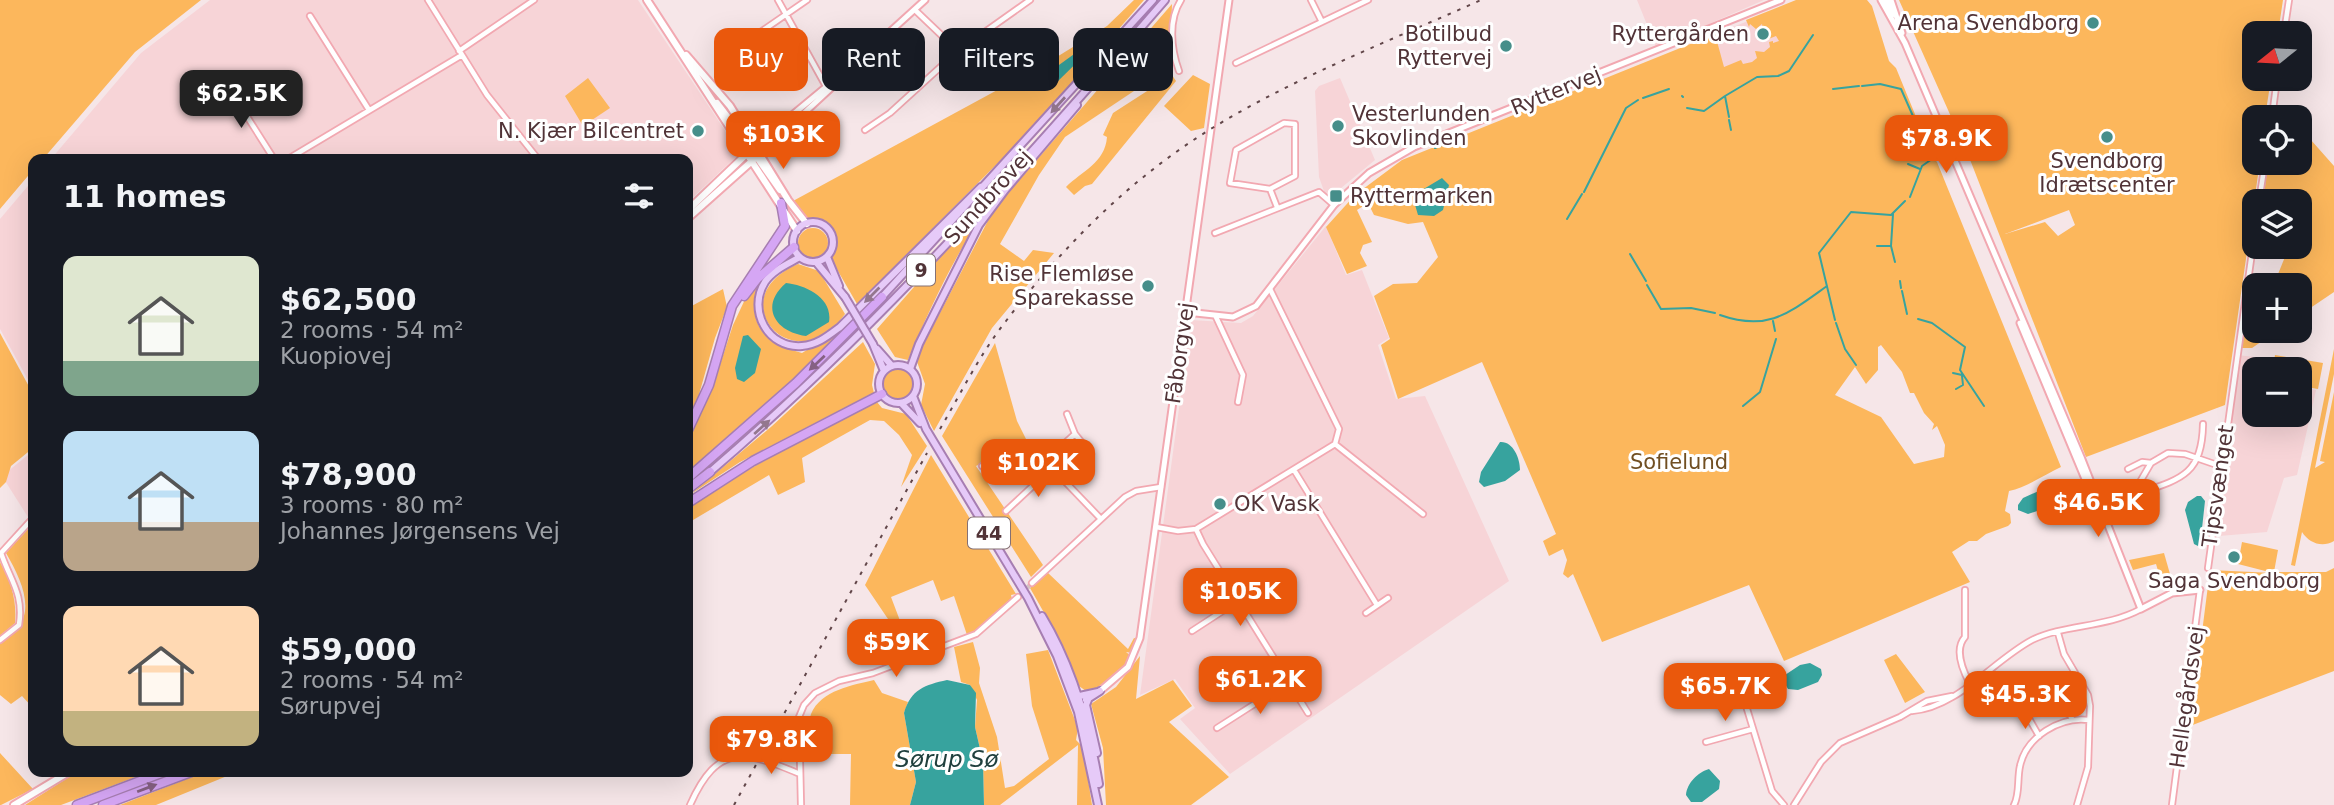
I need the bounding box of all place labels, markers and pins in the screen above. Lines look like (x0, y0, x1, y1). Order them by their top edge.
place label: Arena Svendborg (1898, 11, 2079, 35)
marker: Arena Svendborg (2085, 15, 2101, 31)
place label: Ryttergården (1611, 21, 1749, 46)
place label: Botilbud Ryttervej (1397, 22, 1492, 70)
marker: Ryttergården (1755, 26, 1771, 42)
marker: Botilbud Ryttervej (1498, 38, 1514, 54)
pin: $62.5K (184, 71, 298, 130)
place label: Vesterlunden Skovlinden (1352, 102, 1490, 150)
pin: $103K (734, 111, 832, 171)
pin: $78.9K (1889, 116, 2003, 175)
marker: Vesterlunden Skovlinden (1330, 118, 1346, 134)
place label: N. Kjær Bilcentret (498, 119, 684, 143)
marker: N. Kjær Bilcentret (690, 123, 706, 139)
marker: Svendborg Idrætscenter (2099, 129, 2115, 145)
place label: Svendborg Idrætscenter (2039, 149, 2175, 197)
place label: Ryttermarken (1350, 184, 1493, 208)
marker: Ryttermarken (1328, 188, 1344, 204)
place label: Rise Flemløse Sparekasse (989, 262, 1134, 310)
marker: Rise Flemløse Sparekasse (1140, 278, 1156, 294)
pin: $102K (989, 440, 1087, 499)
pin: $46.5K (2041, 480, 2155, 539)
place label: OK Vask (1234, 492, 1321, 516)
marker: OK Vask (1212, 496, 1228, 512)
marker: Saga Svendborg (2226, 549, 2242, 565)
pin: $105K (1191, 568, 1289, 628)
place label: Saga Svendborg (2148, 569, 2320, 593)
pin: $59K (855, 620, 937, 679)
pin: $61.2K (1203, 656, 1317, 716)
pin: $65.7K (1668, 664, 1782, 723)
pin: $45.3K (1968, 672, 2082, 731)
pin: $79.8K (714, 716, 828, 776)

